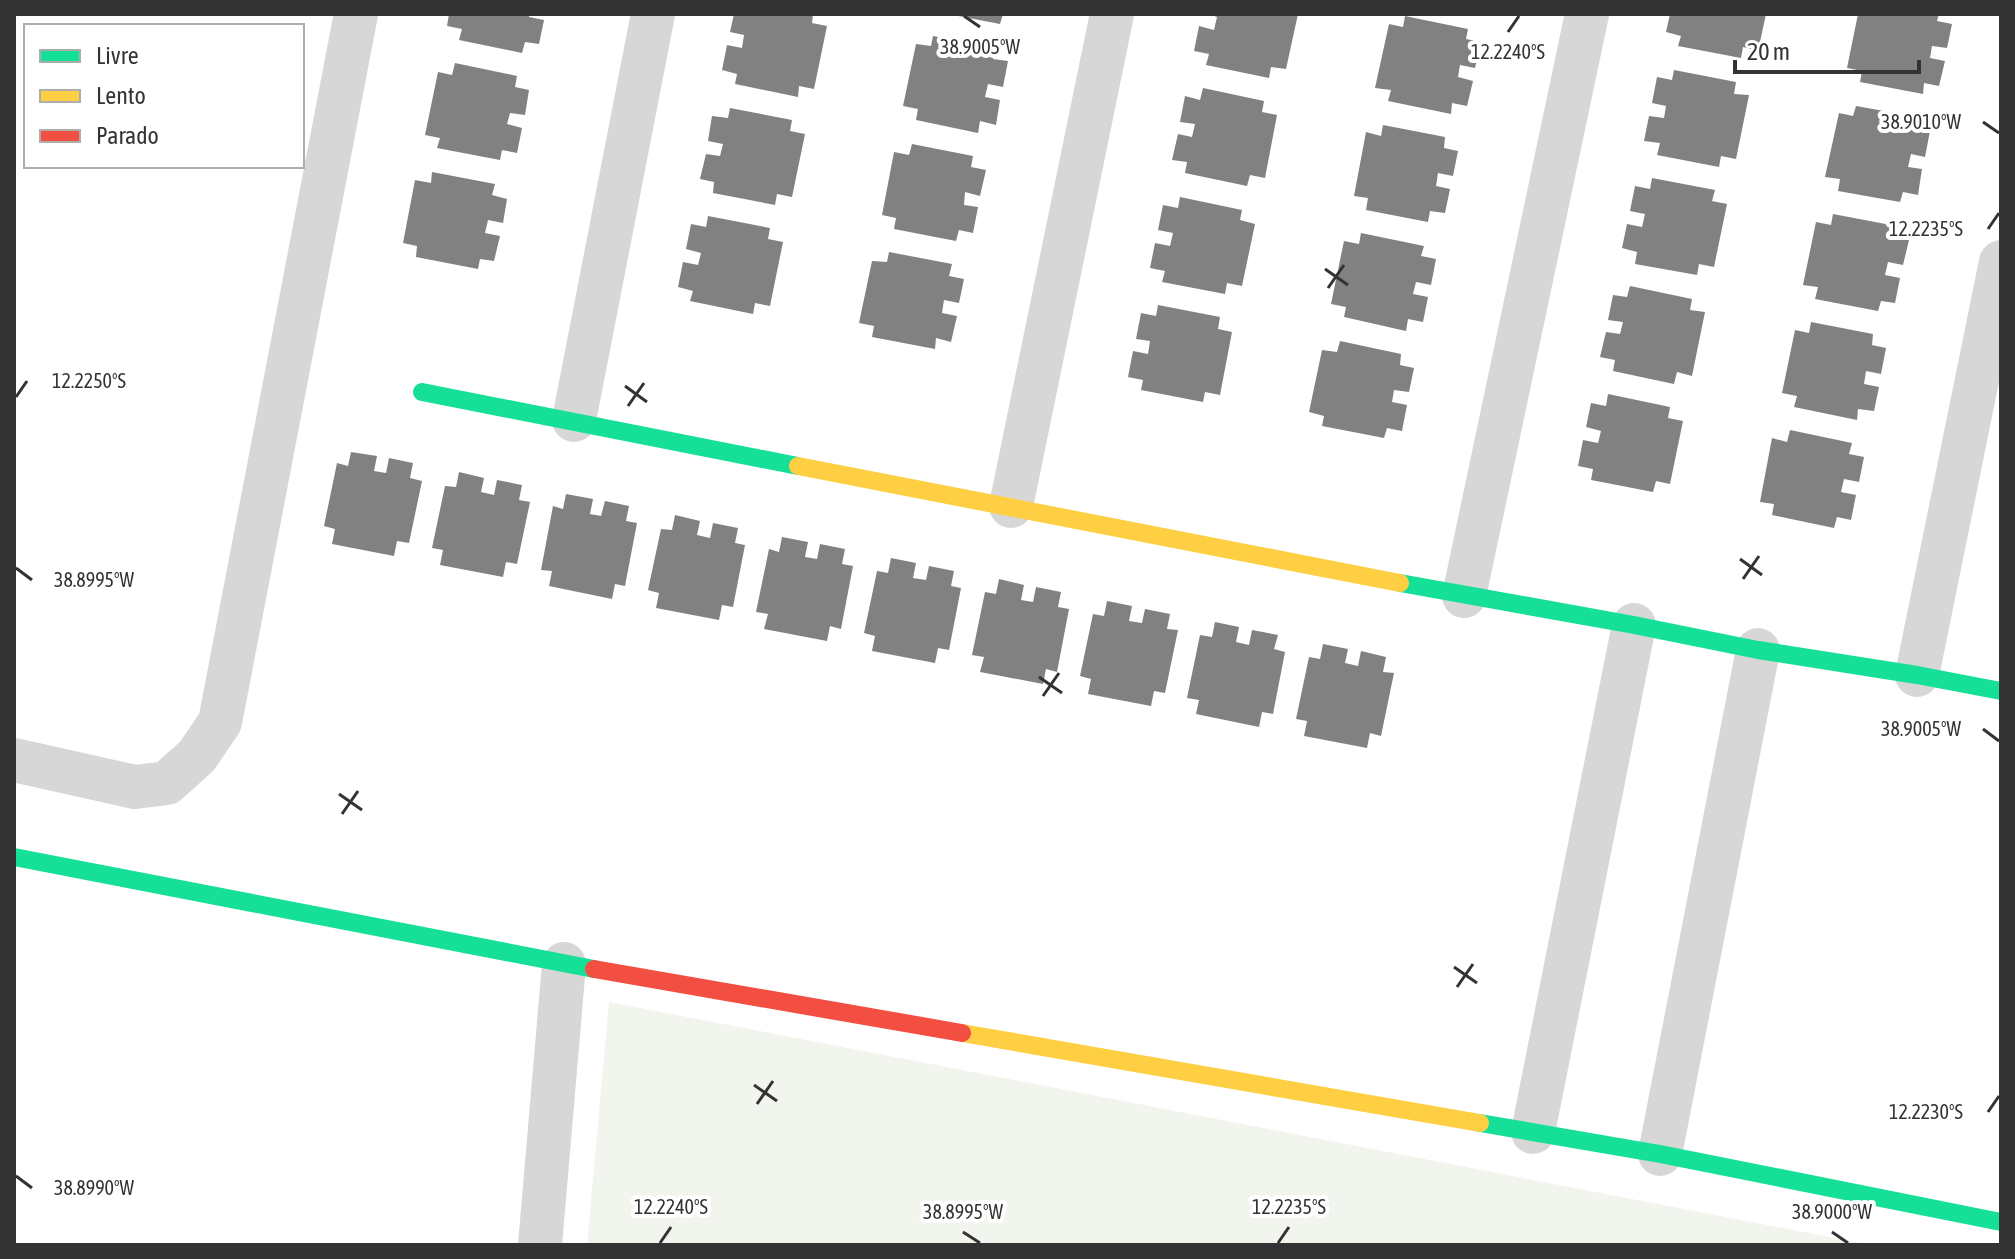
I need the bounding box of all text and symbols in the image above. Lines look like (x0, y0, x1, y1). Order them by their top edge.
legend (24, 24, 304, 168)
scale bar (1735, 24, 1919, 74)
text: 38.9005°W (940, 35, 1020, 58)
text: 20 m (1747, 38, 1790, 65)
text: 12.2240°S (1471, 40, 1545, 63)
text: Livre (96, 42, 139, 69)
text: Lento (96, 82, 146, 109)
text: 38.9010°W (1881, 110, 1961, 133)
text: Parado (96, 122, 159, 149)
text: 12.2235°S (1889, 217, 1963, 240)
text: 12.2250°S (52, 369, 126, 392)
text: 38.8995°W (54, 568, 134, 591)
text: 38.9005°W (1881, 717, 1961, 740)
text: 12.2230°S (1889, 1100, 1963, 1123)
text: 38.8990°W (54, 1176, 134, 1199)
text: 12.2240°S (634, 1195, 708, 1218)
text: 12.2235°S (1252, 1195, 1326, 1218)
text: 38.8995°W (923, 1200, 1003, 1223)
text: 38.9000°W (1792, 1200, 1872, 1223)

